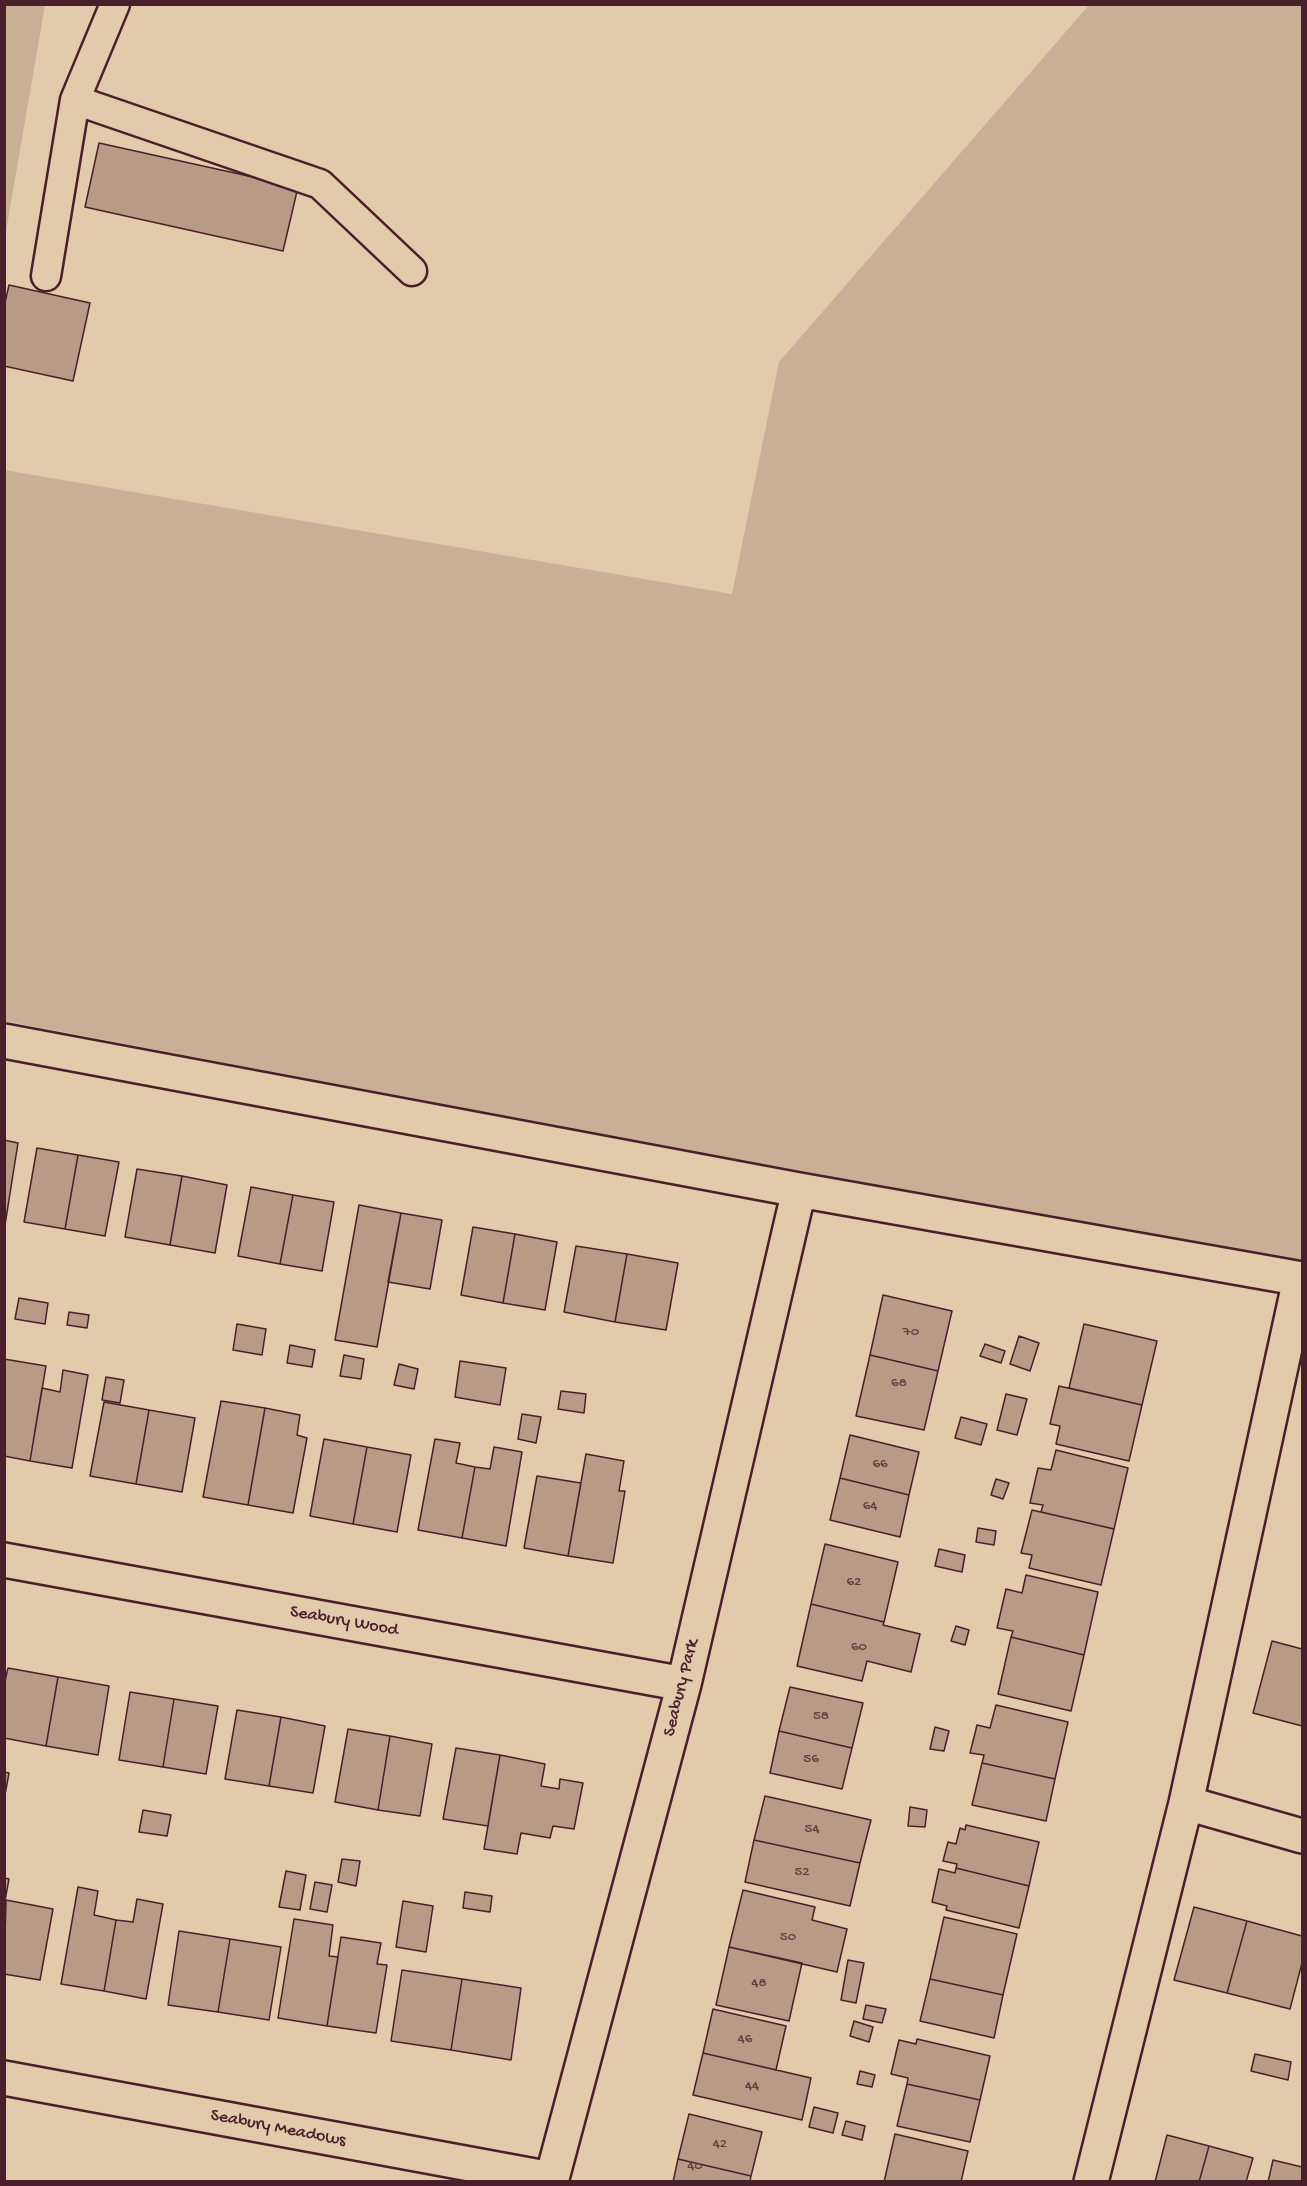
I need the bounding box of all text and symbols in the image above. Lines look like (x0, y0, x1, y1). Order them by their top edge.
house number: 70 (903, 1324, 919, 1342)
house number: 68 (891, 1375, 907, 1393)
house number: 66 (872, 1456, 888, 1474)
house number: 64 (863, 1498, 877, 1516)
house number: 62 (847, 1574, 861, 1592)
street label: Seabury Wood (288, 1602, 400, 1642)
street label: Seabury Park (659, 1637, 705, 1739)
house number: 60 (851, 1639, 867, 1657)
house number: 58 (813, 1708, 829, 1726)
house number: 56 (803, 1751, 819, 1769)
house number: 54 (805, 1821, 819, 1839)
house number: 52 (794, 1864, 810, 1882)
house number: 50 (780, 1929, 796, 1947)
house number: 48 (751, 1975, 767, 1993)
house number: 46 (738, 2031, 752, 2049)
house number: 44 (745, 2078, 759, 2096)
street label: Seabury Meadows (209, 2105, 347, 2153)
house number: 42 (713, 2136, 727, 2154)
house number: 40 (687, 2158, 703, 2176)

